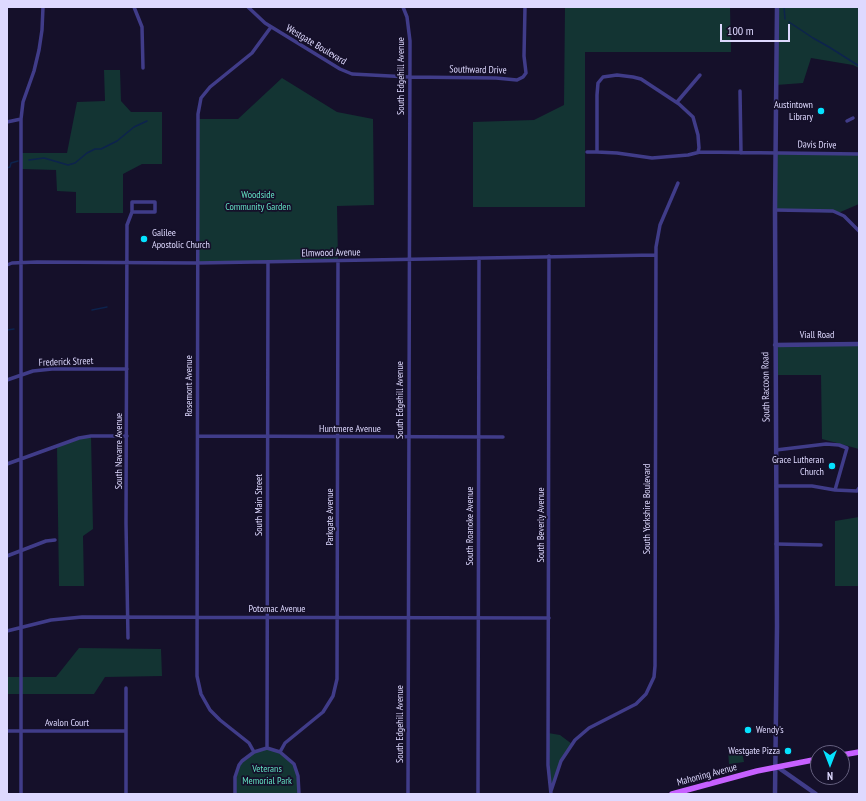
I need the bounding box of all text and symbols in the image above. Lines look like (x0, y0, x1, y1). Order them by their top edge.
scale bar (722, 16, 792, 42)
street label: Westgate Boulevard (284, 22, 348, 68)
text: 100 m (727, 23, 754, 38)
street label: South Edgehill Avenue (395, 37, 407, 115)
street label: Southward Drive (449, 64, 507, 76)
place label: Austintown Library (774, 99, 813, 122)
marker: Austintown Library (816, 106, 826, 116)
street label: Davis Drive (797, 139, 837, 151)
park label: Woodside Community Garden (225, 189, 291, 212)
place label: Galilee Apostolic Church (152, 227, 210, 250)
marker: Galilee Apostolic Church (139, 234, 149, 244)
street label: Elmwood Avenue (301, 246, 361, 260)
street label: Viall Road (800, 329, 834, 341)
street label: South Raccoon Road (759, 352, 773, 422)
street label: Frederick Street (38, 355, 94, 369)
street label: Rosemont Avenue (183, 355, 195, 417)
street label: South Edgehill Avenue (394, 361, 406, 439)
street label: South Navarre Avenue (113, 413, 125, 489)
street label: Huntmere Avenue (319, 423, 381, 435)
place label: Grace Lutheran Church (772, 454, 824, 478)
marker: Grace Lutheran Church (827, 461, 837, 471)
street label: South Yorkshire Boulevard (641, 464, 653, 554)
street label: South Main Street (253, 474, 265, 536)
street label: South Roanoke Avenue (464, 487, 476, 565)
street label: South Beverly Avenue (535, 487, 547, 563)
street label: Parkgate Avenue (324, 488, 336, 546)
street label: Potomac Avenue (248, 603, 306, 615)
street label: South Edgehill Avenue (394, 685, 406, 763)
street label: Avalon Court (45, 717, 89, 729)
place label: Wendy's (756, 724, 784, 736)
marker: Wendy's (743, 725, 753, 735)
place label: Westgate Pizza (728, 745, 780, 757)
north arrow (810, 745, 850, 785)
marker: Westgate Pizza (783, 746, 793, 756)
street label: Mahoning Avenue (676, 761, 738, 789)
park label: Veterans Memorial Park (242, 763, 292, 786)
text: N (827, 769, 833, 783)

